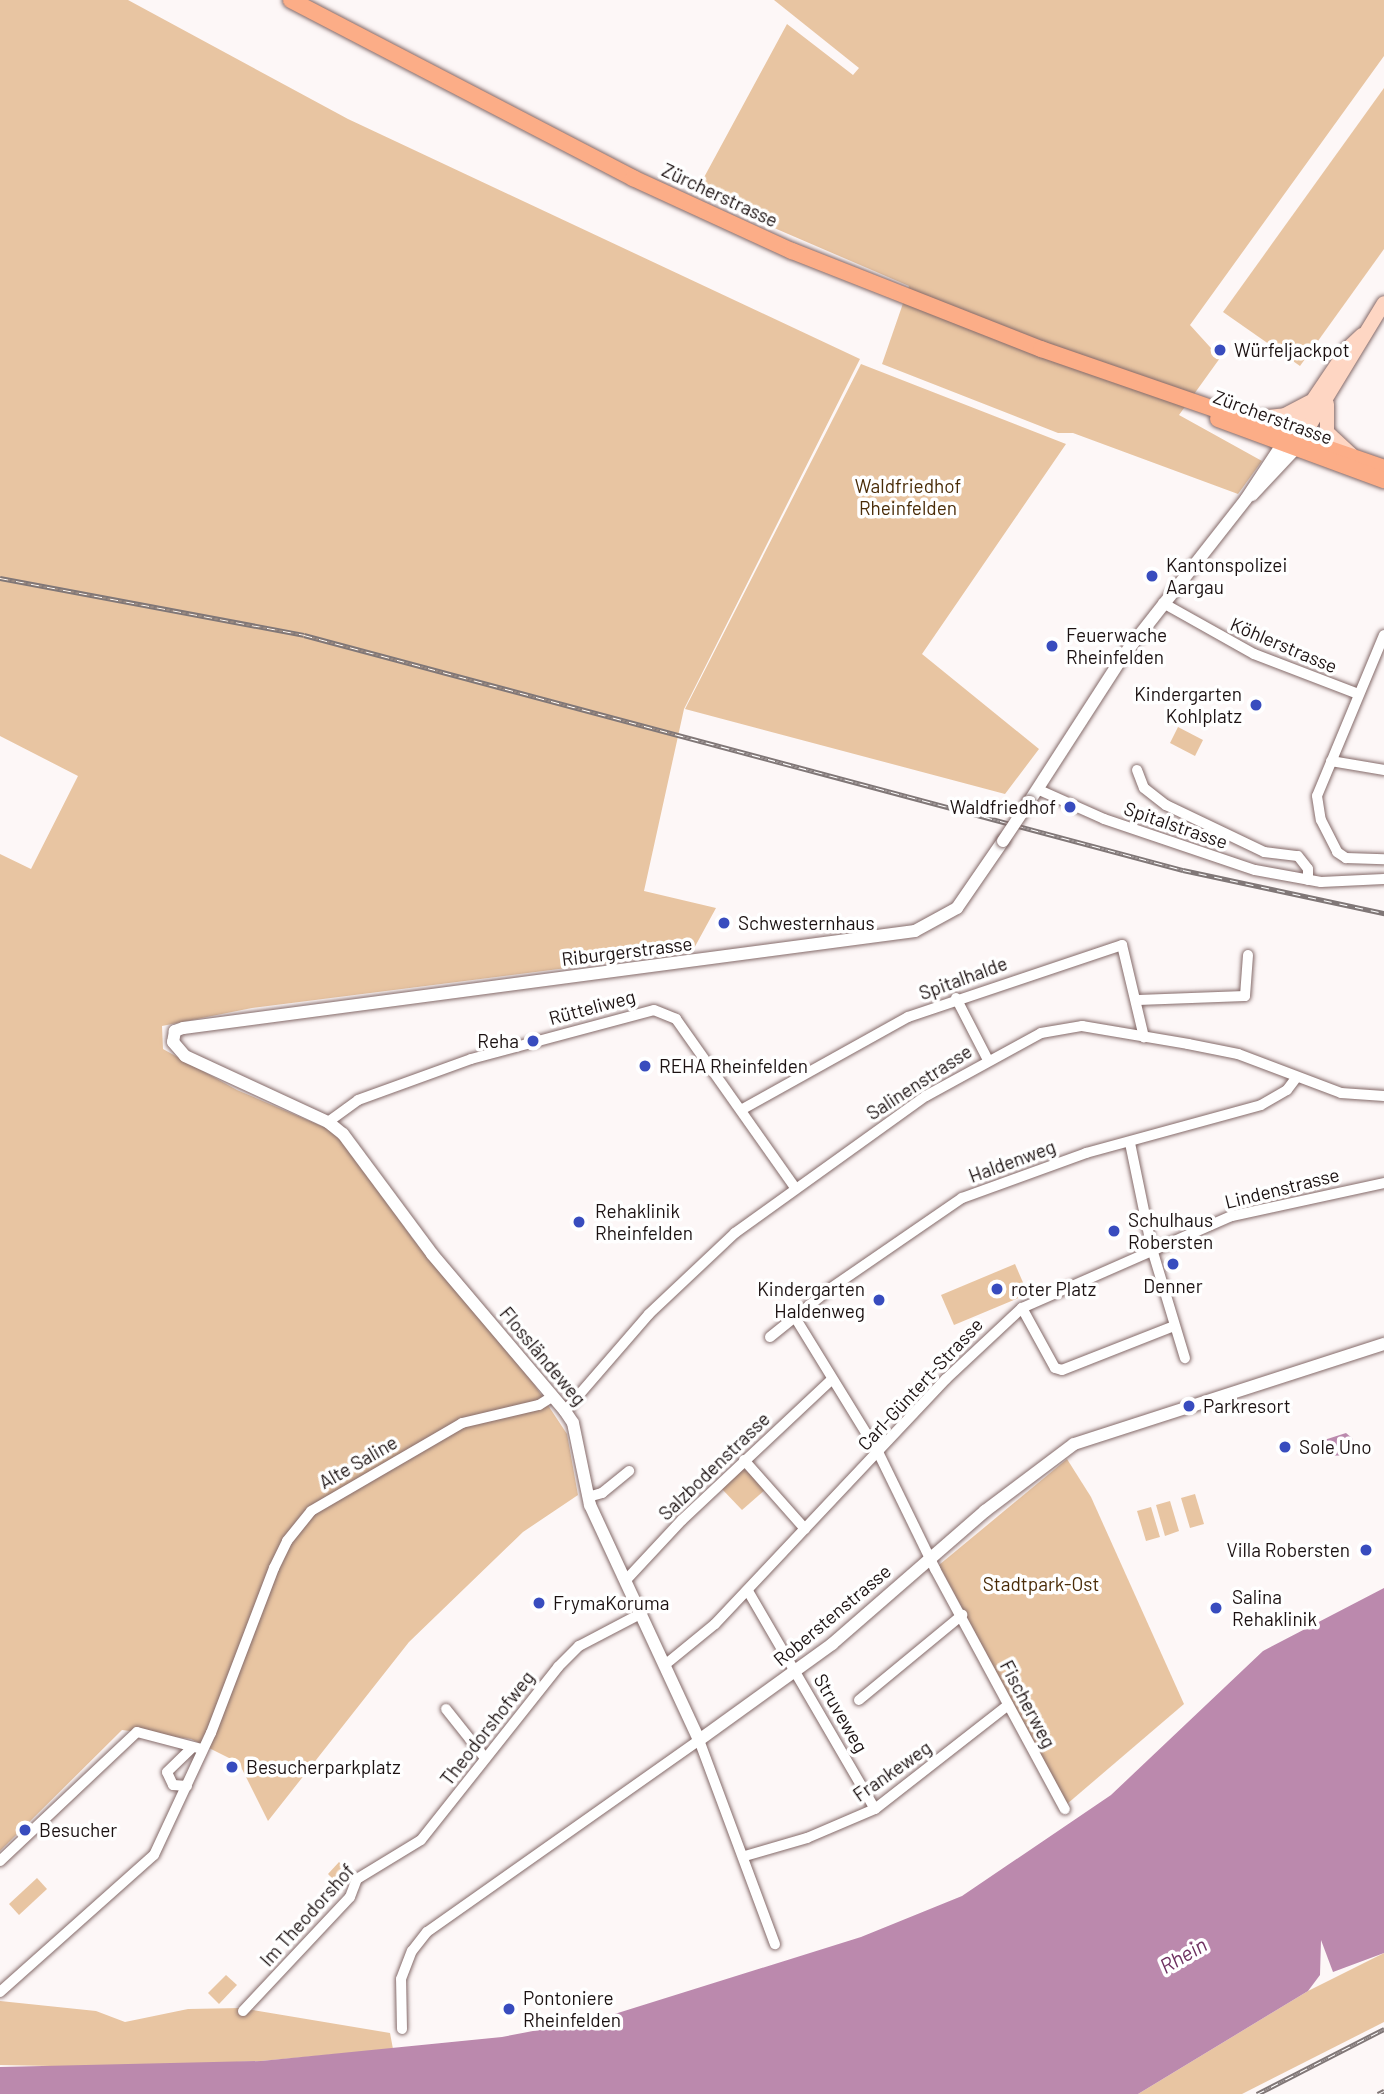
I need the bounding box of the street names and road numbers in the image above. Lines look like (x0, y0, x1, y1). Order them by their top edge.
street label: Zürcherstrasse (658, 158, 782, 232)
street label: Zürcherstrasse (1210, 385, 1336, 449)
street label: Köhlerstrasse (1227, 612, 1341, 678)
street label: Spitalstrasse (1121, 797, 1231, 853)
street label: Riburgerstrasse (560, 932, 694, 970)
street label: Spitalhalde (916, 952, 1010, 1004)
street label: Rütteliweg (546, 985, 638, 1029)
street label: Salinenstrasse (862, 1039, 976, 1125)
street label: Haldenweg (965, 1135, 1059, 1187)
street label: Lindenstrasse (1222, 1163, 1342, 1213)
street label: Flossländeweg (495, 1302, 591, 1410)
street label: Carl-Güntert-Strasse (853, 1313, 987, 1455)
street label: Salzbodenstrasse (654, 1407, 774, 1525)
street label: Alte Saline (315, 1430, 401, 1494)
street label: Roberstenstrasse (769, 1559, 895, 1671)
street label: Fischerweg (995, 1656, 1061, 1752)
street label: Theodorshofweg (435, 1666, 539, 1790)
street label: Struveweg (809, 1669, 873, 1757)
street label: Frankeweg (849, 1736, 935, 1806)
street label: Im Theodorshof (255, 1859, 359, 1971)

